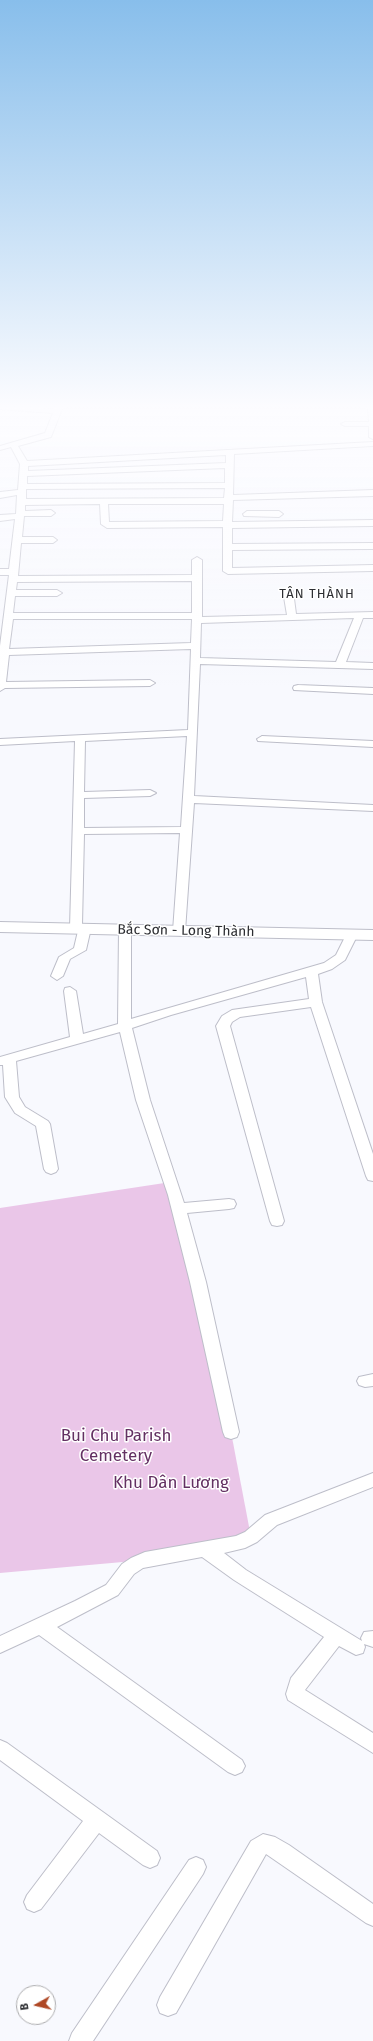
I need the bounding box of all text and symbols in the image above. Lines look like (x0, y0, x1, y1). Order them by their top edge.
district label: TÂN THÀNH (279, 586, 355, 602)
street label: Bắc Sơn - Long Thành (117, 921, 255, 941)
park label: Bui Chu Parish Cemetery (61, 1426, 171, 1466)
park label: Khu Dân Lương (113, 1473, 229, 1493)
north arrow (16, 1985, 56, 2025)
text: B (18, 2002, 32, 2011)

